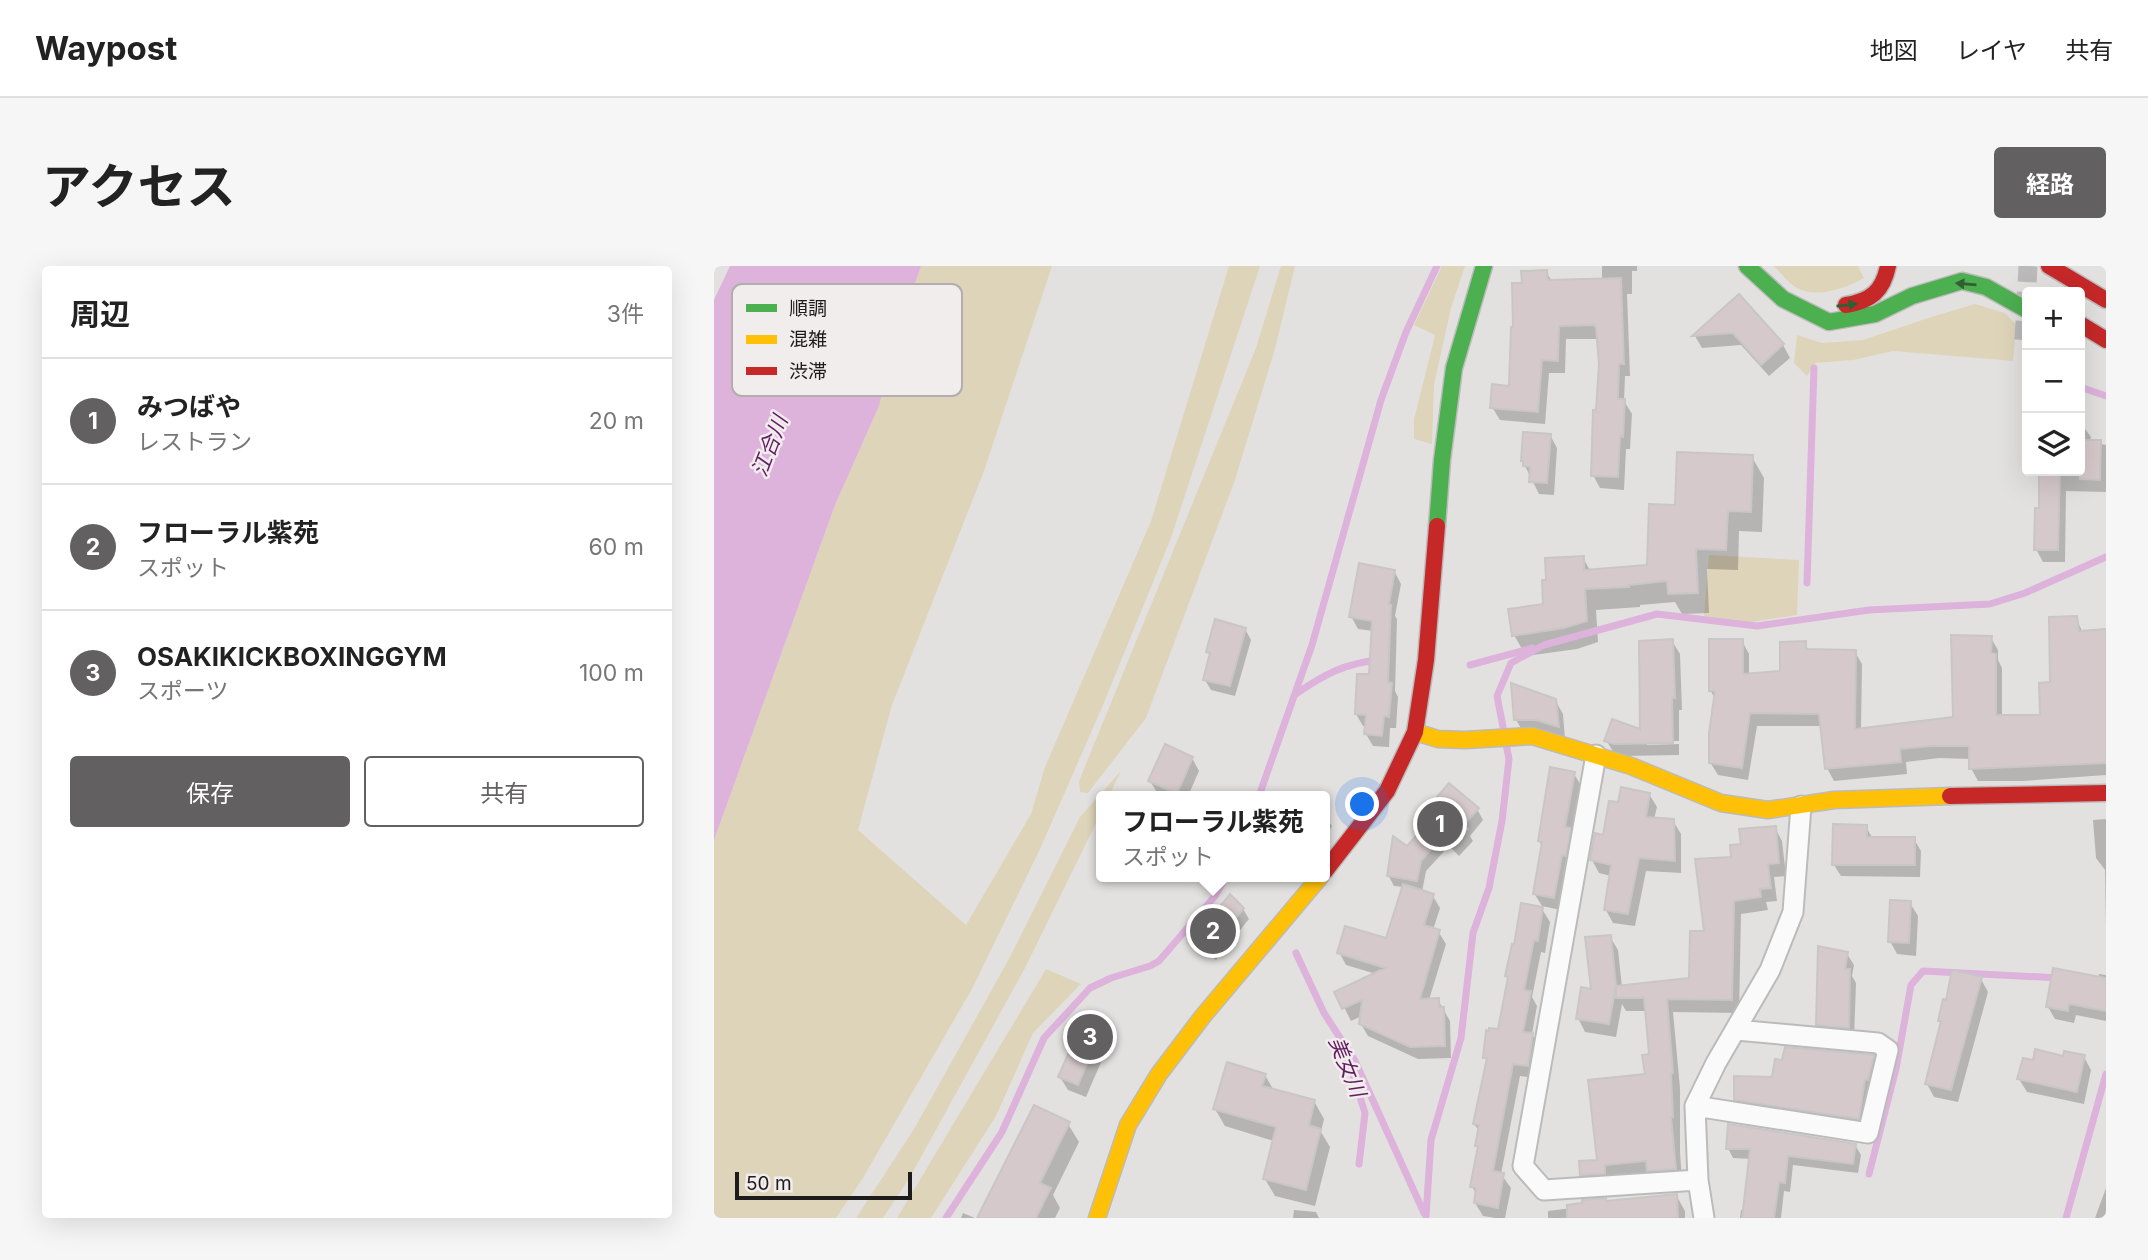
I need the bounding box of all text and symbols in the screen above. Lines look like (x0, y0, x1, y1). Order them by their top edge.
text: Waypost (35, 28, 177, 68)
text: 地図 (1870, 36, 1918, 65)
text: レイヤ (1956, 36, 2027, 65)
text: 共有 (2065, 36, 2113, 65)
button: 経路 (1994, 147, 2106, 218)
text: アクセス (42, 157, 236, 216)
one-way arrow (1955, 278, 1977, 289)
legend (732, 284, 962, 396)
map controls (2022, 287, 2085, 476)
button: + (2022, 287, 2085, 350)
text: 周辺 (70, 296, 130, 332)
text: 順調 (789, 297, 827, 320)
one-way arrow (1836, 299, 1858, 310)
text: 3件 (607, 300, 644, 328)
text: 混雑 (789, 328, 827, 351)
button: − (2022, 350, 2085, 413)
text: 渋滞 (789, 360, 827, 383)
text: みつばや (137, 391, 241, 422)
text: 1 (88, 407, 98, 435)
text: 20 m (589, 407, 644, 435)
water label: 江合川 (747, 410, 793, 480)
button: layers (2022, 413, 2085, 476)
text: レストラン (137, 428, 252, 456)
text: フローラル紫苑 (137, 517, 319, 548)
text: 2 (86, 533, 100, 561)
text: 60 m (589, 533, 644, 561)
text: スポット (137, 554, 229, 582)
text: OSAKIKICKBOXINGGYM (137, 641, 447, 672)
text: 3 (86, 659, 100, 687)
text: 100 m (579, 659, 644, 687)
text: スポーツ (137, 677, 229, 705)
button: 保存 (70, 756, 350, 827)
button: 共有 (364, 756, 644, 827)
your location (1345, 787, 1379, 821)
popup (1096, 791, 1330, 882)
pin: 1 (1417, 798, 1463, 850)
text: フローラル紫苑 (1122, 806, 1304, 837)
text: スポット (1122, 843, 1214, 871)
pin: 2 (1190, 905, 1236, 957)
pin: 3 (1067, 1011, 1113, 1063)
water label: 美女川 (1324, 1033, 1372, 1103)
scale bar (735, 1169, 912, 1201)
text: 50 m (746, 1172, 792, 1195)

